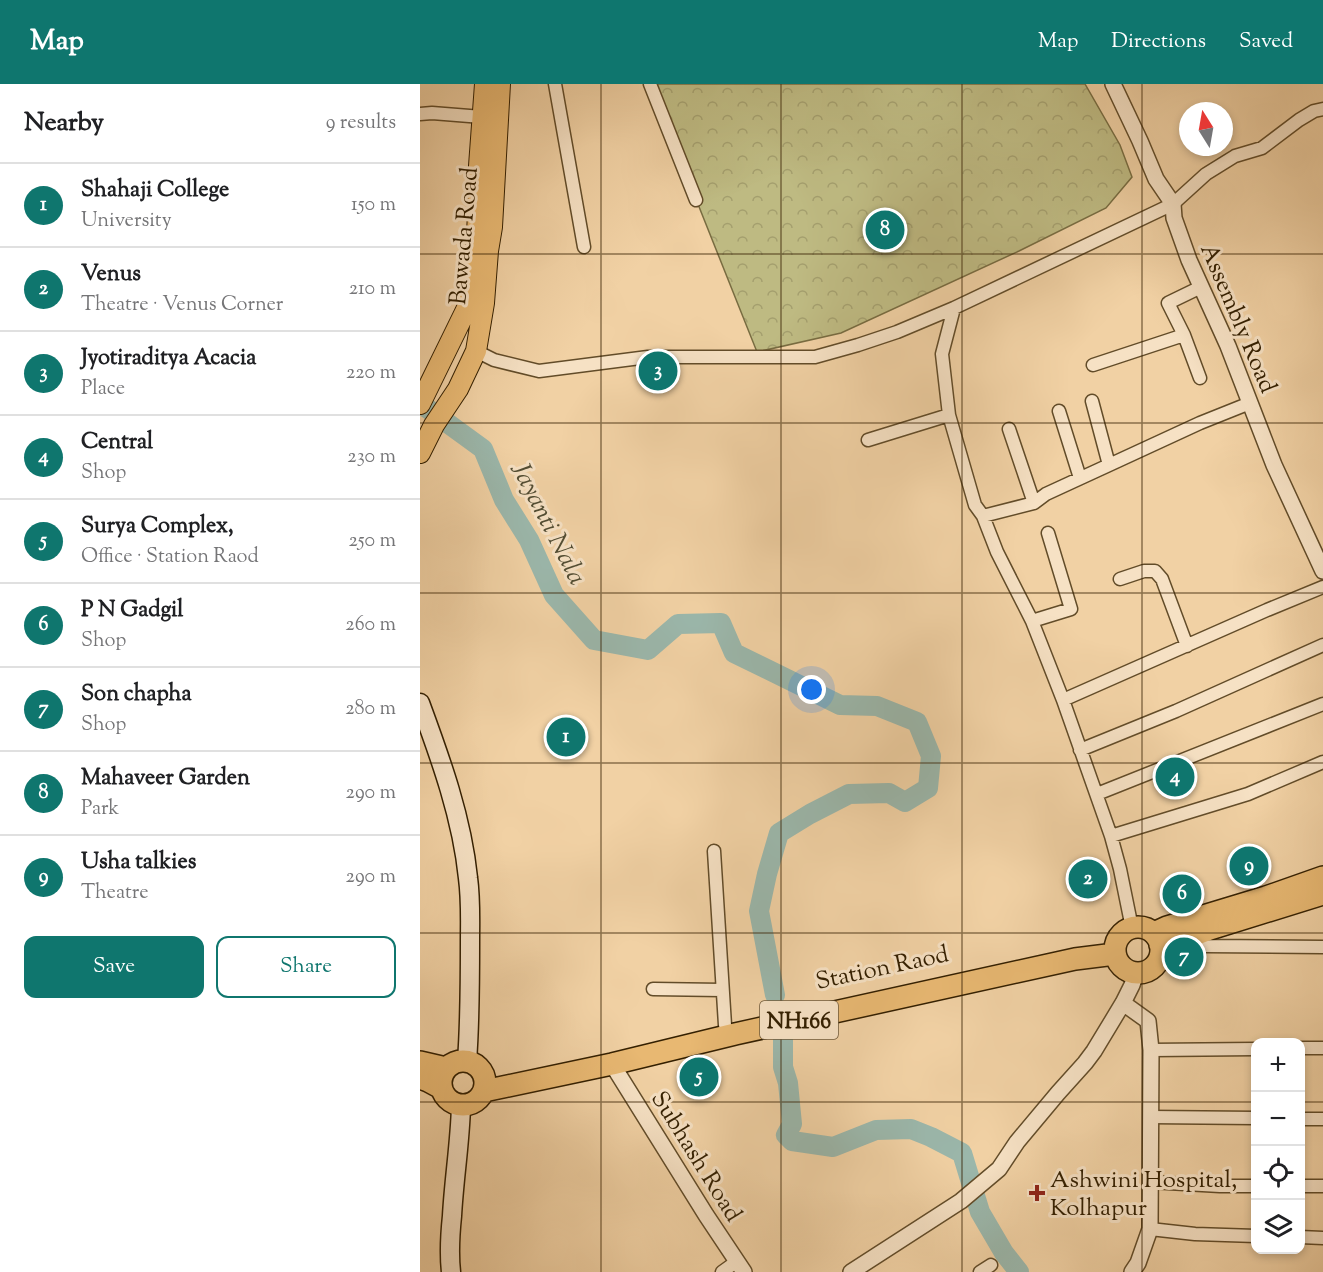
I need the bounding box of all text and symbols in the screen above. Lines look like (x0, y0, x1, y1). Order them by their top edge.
text: Map (30, 22, 84, 62)
text: Map (1038, 27, 1078, 57)
text: Directions (1111, 27, 1206, 57)
text: Saved (1239, 27, 1293, 57)
north arrow (1179, 102, 1233, 156)
text: Nearby (24, 105, 104, 142)
text: 9 results (326, 109, 396, 138)
street label: Bawada Road (442, 165, 488, 307)
text: Shahaji College (81, 175, 229, 207)
text: 1 (40, 191, 47, 220)
text: 150 m (351, 191, 396, 220)
text: University (81, 207, 172, 236)
pin: 8 (866, 208, 904, 252)
street label: Assembly Road (1190, 239, 1284, 399)
text: Venus (81, 259, 141, 291)
text: 2 (39, 275, 48, 304)
text: 210 m (349, 275, 396, 304)
text: Theatre · Venus Corner (81, 291, 283, 320)
text: Jyotiraditya Acacia (81, 343, 256, 375)
pin: 3 (638, 348, 678, 394)
text: 3 (39, 359, 48, 388)
text: 220 m (346, 359, 396, 388)
text: Place (81, 375, 125, 404)
text: Central (81, 427, 153, 459)
text: 4 (38, 443, 49, 472)
text: 230 m (347, 443, 396, 472)
water label: Jayanti Nala (501, 456, 594, 592)
text: Shop (81, 459, 126, 488)
text: Surya Complex, (81, 511, 234, 543)
text: 5 (40, 527, 47, 556)
text: 250 m (348, 527, 396, 556)
text: Office · Station Raod (81, 543, 259, 572)
text: P N Gadgil (81, 595, 184, 627)
text: 6 (39, 611, 48, 640)
text: 260 m (345, 611, 396, 640)
text: Shop (81, 627, 126, 656)
your location (797, 675, 826, 704)
text: Son chapha (81, 679, 192, 711)
text: 7 (38, 695, 49, 724)
text: 280 m (345, 695, 396, 724)
text: Shop (81, 711, 126, 740)
pin: 1 (546, 714, 586, 760)
pin: 4 (1156, 754, 1194, 800)
text: Mahaveer Garden (81, 763, 250, 795)
text: 8 (39, 779, 49, 808)
text: 290 m (346, 779, 396, 808)
text: Park (81, 795, 119, 824)
pin: 9 (1230, 844, 1268, 888)
text: Usha talkies (81, 847, 196, 879)
pin: 2 (1068, 856, 1108, 902)
text: 9 (39, 863, 48, 892)
text: 290 m (346, 863, 396, 892)
pin: 6 (1162, 872, 1202, 916)
text: Theatre (81, 879, 149, 908)
pin: 7 (1164, 934, 1203, 980)
button: Save (24, 936, 204, 998)
button: Share (216, 936, 396, 998)
street label: Station Raod (813, 938, 953, 1000)
road number: NH166 (760, 1001, 838, 1039)
map controls (1251, 1038, 1305, 1254)
button: + (1251, 1038, 1305, 1092)
pin: 5 (680, 1054, 718, 1100)
street label: Subhash Road (642, 1085, 749, 1229)
button: − (1251, 1092, 1305, 1146)
button: locate (1251, 1146, 1305, 1200)
place label: Ashwini Hospital, Kolhapur (1050, 1164, 1237, 1226)
marker: Ashwini Hospital, Kolhapur (1028, 1184, 1046, 1202)
button: layers (1251, 1200, 1305, 1254)

